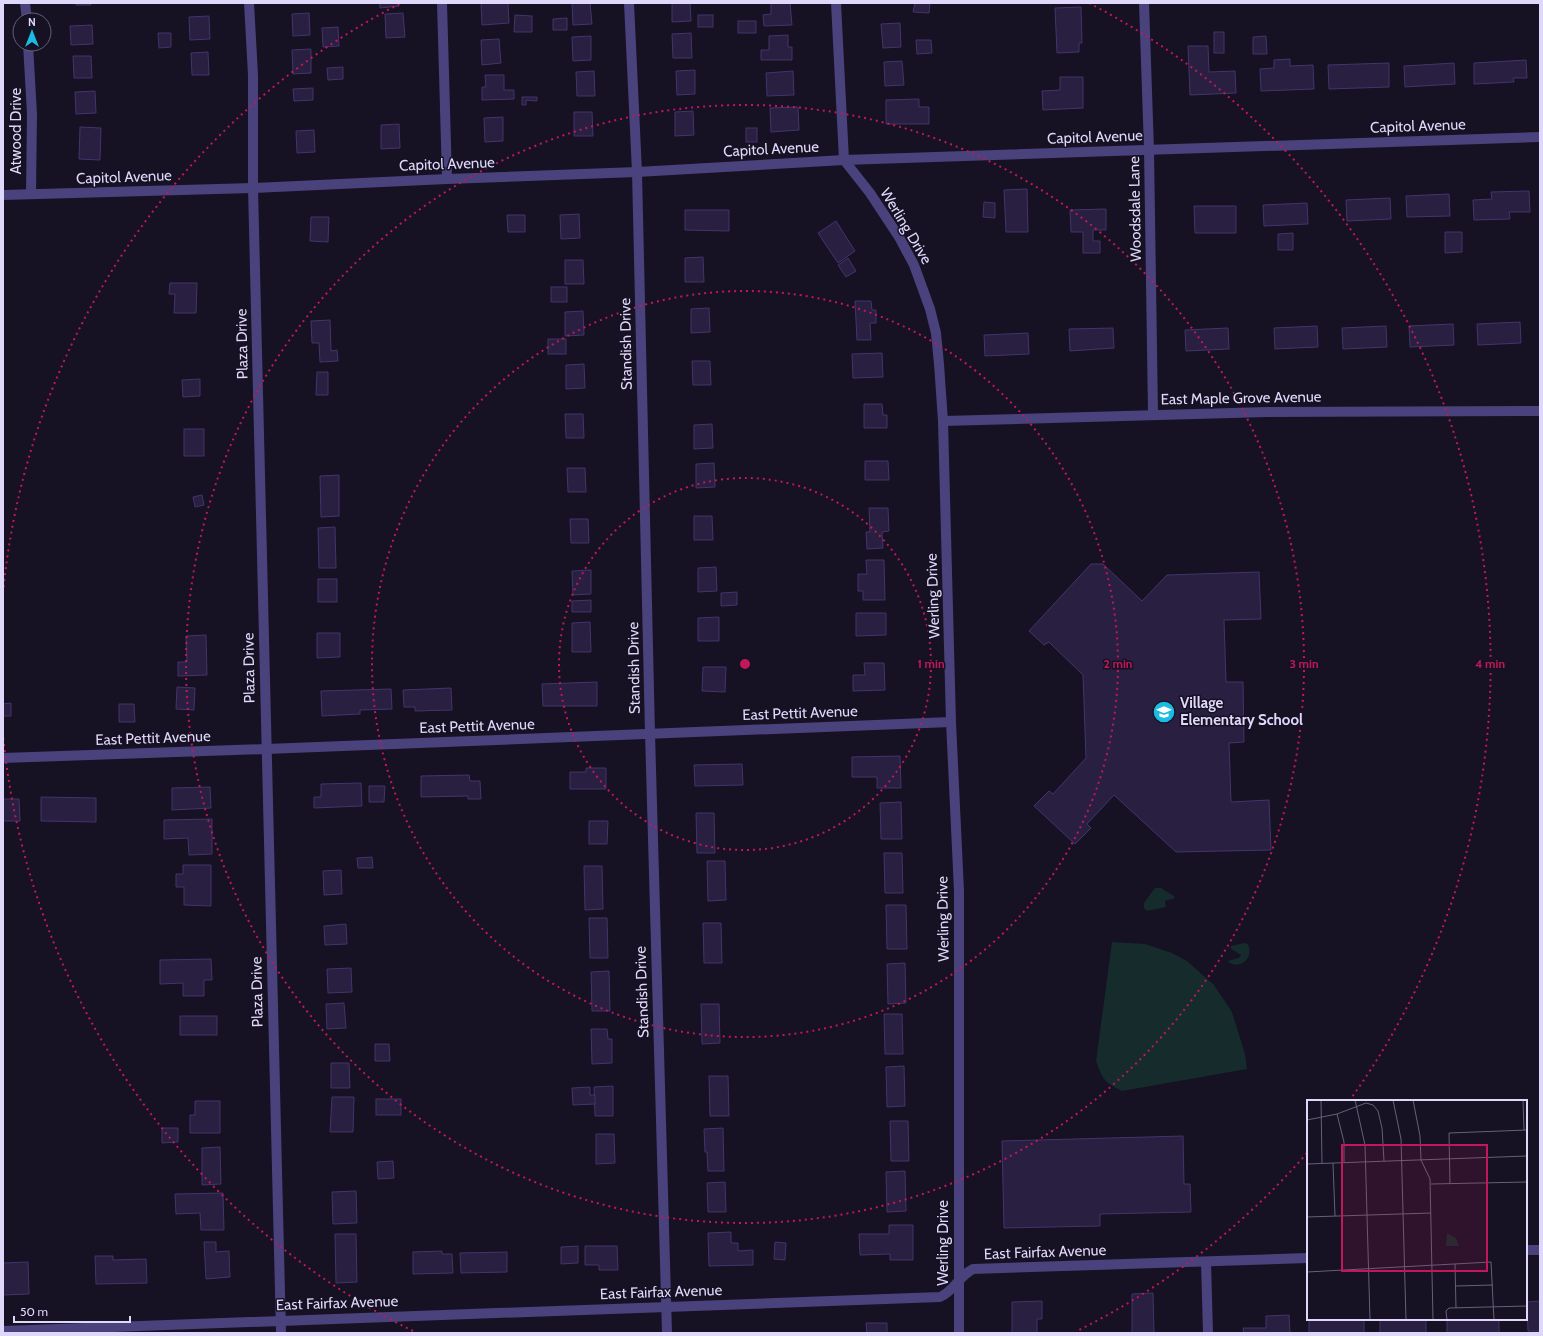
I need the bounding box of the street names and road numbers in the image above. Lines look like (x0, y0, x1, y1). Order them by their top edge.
street label: Atwood Drive (7, 87, 25, 174)
street label: Capitol Avenue (1370, 115, 1466, 137)
street label: Capitol Avenue (1047, 126, 1143, 148)
street label: Capitol Avenue (723, 137, 820, 160)
street label: Capitol Avenue (399, 153, 495, 175)
street label: Woodsdale Lane (1125, 156, 1145, 262)
street label: Capitol Avenue (76, 166, 172, 188)
street label: Werling Drive (876, 185, 936, 268)
street label: Standish Drive (616, 298, 636, 390)
street label: Plaza Drive (232, 308, 252, 379)
street label: East Maple Grove Avenue (1160, 388, 1322, 408)
street label: Werling Drive (923, 553, 943, 639)
street label: Standish Drive (624, 622, 644, 714)
street label: Plaza Drive (239, 632, 259, 703)
street label: East Pettit Avenue (742, 702, 858, 724)
street label: East Pettit Avenue (419, 715, 535, 737)
street label: East Pettit Avenue (95, 727, 211, 749)
street label: Werling Drive (933, 876, 953, 962)
street label: Standish Drive (631, 945, 653, 1038)
street label: Plaza Drive (247, 956, 267, 1027)
street label: Werling Drive (934, 1200, 952, 1286)
street label: East Fairfax Avenue (984, 1241, 1107, 1263)
street label: East Fairfax Avenue (600, 1281, 723, 1303)
street label: East Fairfax Avenue (276, 1292, 399, 1314)

